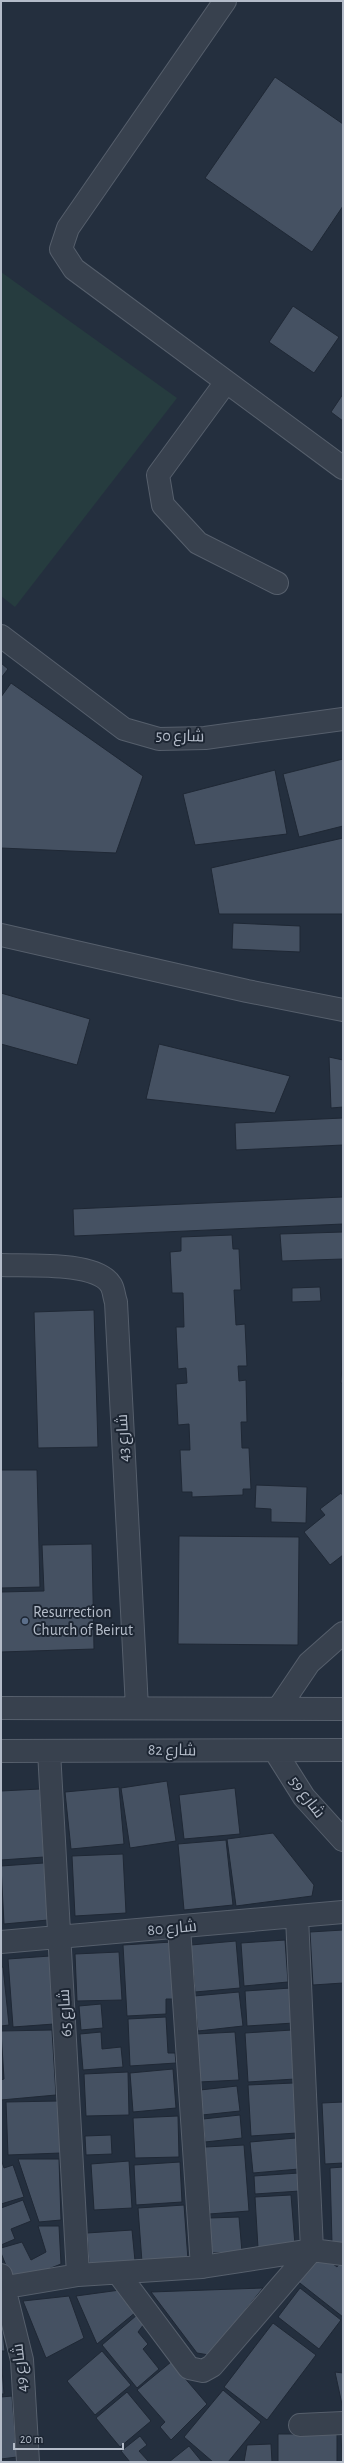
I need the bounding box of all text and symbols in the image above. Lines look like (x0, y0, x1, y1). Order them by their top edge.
street label: شارع 50 (155, 727, 205, 747)
street label: شارع 43 (113, 1413, 135, 1462)
place label: Resurrection Church of Beirut (33, 1604, 133, 1638)
marker: Resurrection Church of Beirut (20, 1616, 30, 1626)
street label: شارع 82 (148, 1741, 196, 1761)
street label: شارع 59 (284, 1772, 329, 1823)
street label: شارع 80 (146, 1917, 198, 1941)
street label: شارع 65 (55, 1989, 77, 2037)
street label: شارع 49 (8, 2343, 33, 2393)
scale bar (14, 2425, 123, 2451)
text: 20 m (20, 2433, 43, 2445)

